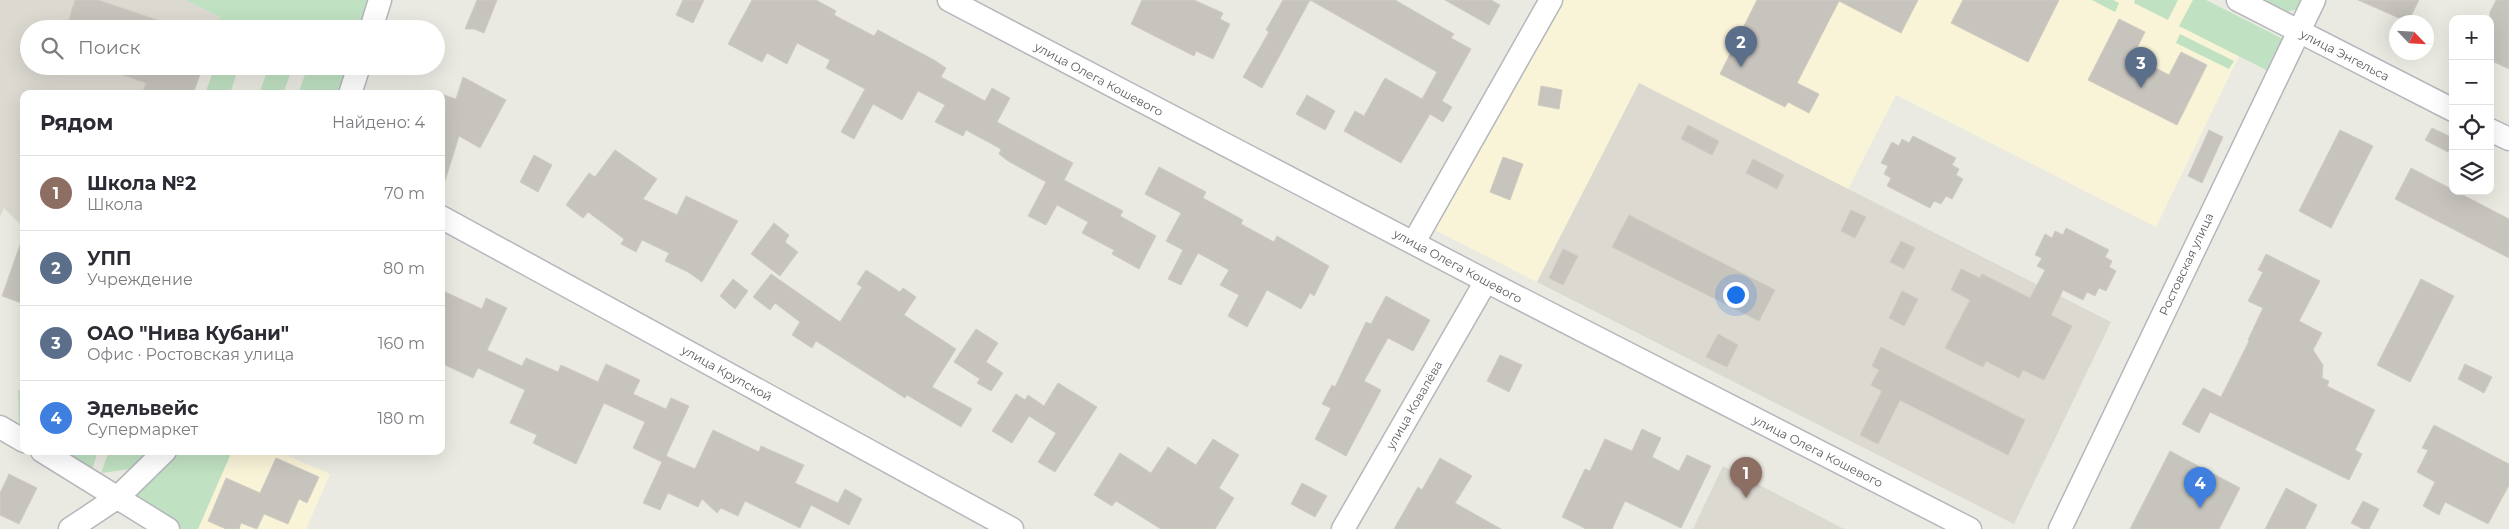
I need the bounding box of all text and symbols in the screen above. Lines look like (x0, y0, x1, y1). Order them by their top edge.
north arrow (2389, 15, 2434, 60)
map controls (2449, 15, 2494, 195)
button: + (2449, 15, 2494, 60)
search box (20, 20, 445, 75)
pin: 2 (1725, 26, 1757, 67)
street label: улица Энгельса (2297, 26, 2392, 84)
icon: search (38, 34, 66, 62)
text: Поиск (78, 36, 141, 59)
street label: улица Олега Кошевого (1031, 38, 1166, 120)
pin: 3 (2125, 47, 2157, 88)
button: − (2449, 60, 2494, 105)
button: locate (2449, 105, 2494, 150)
text: Рядом (40, 110, 113, 135)
text: Найдено: 4 (332, 113, 425, 132)
button: layers (2449, 150, 2494, 195)
text: Школа №2 (87, 172, 196, 195)
text: 1 (53, 184, 59, 203)
text: 70 m (384, 184, 425, 203)
text: Школа (87, 195, 143, 214)
street label: Ростовская улица (2156, 210, 2216, 318)
street label: улица Олега Кошевого (1390, 225, 1525, 307)
text: УПП (87, 247, 131, 270)
text: 2 (51, 259, 61, 278)
text: 80 m (383, 259, 425, 278)
text: Учреждение (87, 270, 193, 289)
your location (1723, 282, 1749, 308)
text: ОАО "Нива Кубани" (87, 322, 289, 345)
text: 3 (51, 334, 61, 353)
text: 160 m (378, 334, 425, 353)
street label: улица Крупской (678, 341, 775, 404)
text: Офис · Ростовская улица (87, 345, 294, 364)
street label: улица Ковалёва (1382, 358, 1445, 453)
text: Эдельвейс (87, 397, 199, 420)
text: 4 (50, 409, 62, 428)
text: 180 m (377, 409, 425, 428)
street label: улица Олега Кошевого (1750, 411, 1886, 490)
text: Супермаркет (87, 420, 198, 439)
pin: 1 (1730, 457, 1762, 498)
pin: 4 (2184, 467, 2216, 508)

